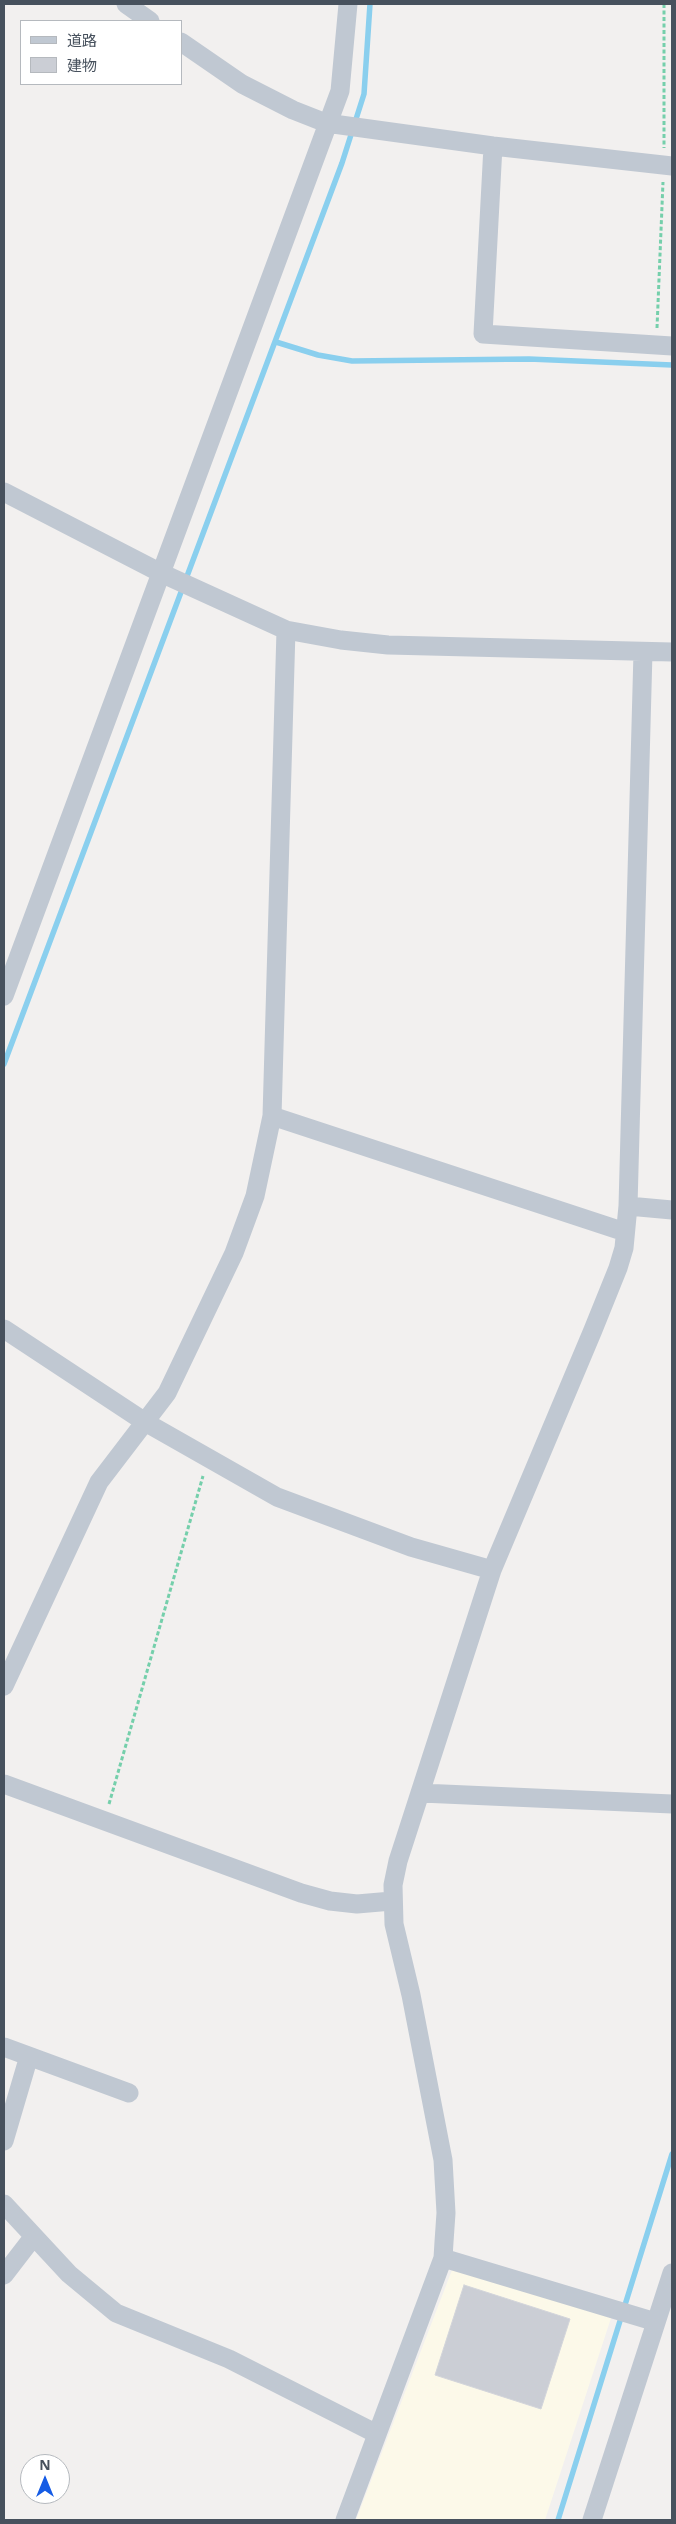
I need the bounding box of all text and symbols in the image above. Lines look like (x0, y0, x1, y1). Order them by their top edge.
legend (20, 20, 182, 85)
text: 道路 (67, 30, 97, 50)
text: 建物 (67, 55, 97, 75)
north arrow (20, 2454, 70, 2504)
text: N (39, 2455, 51, 2474)

